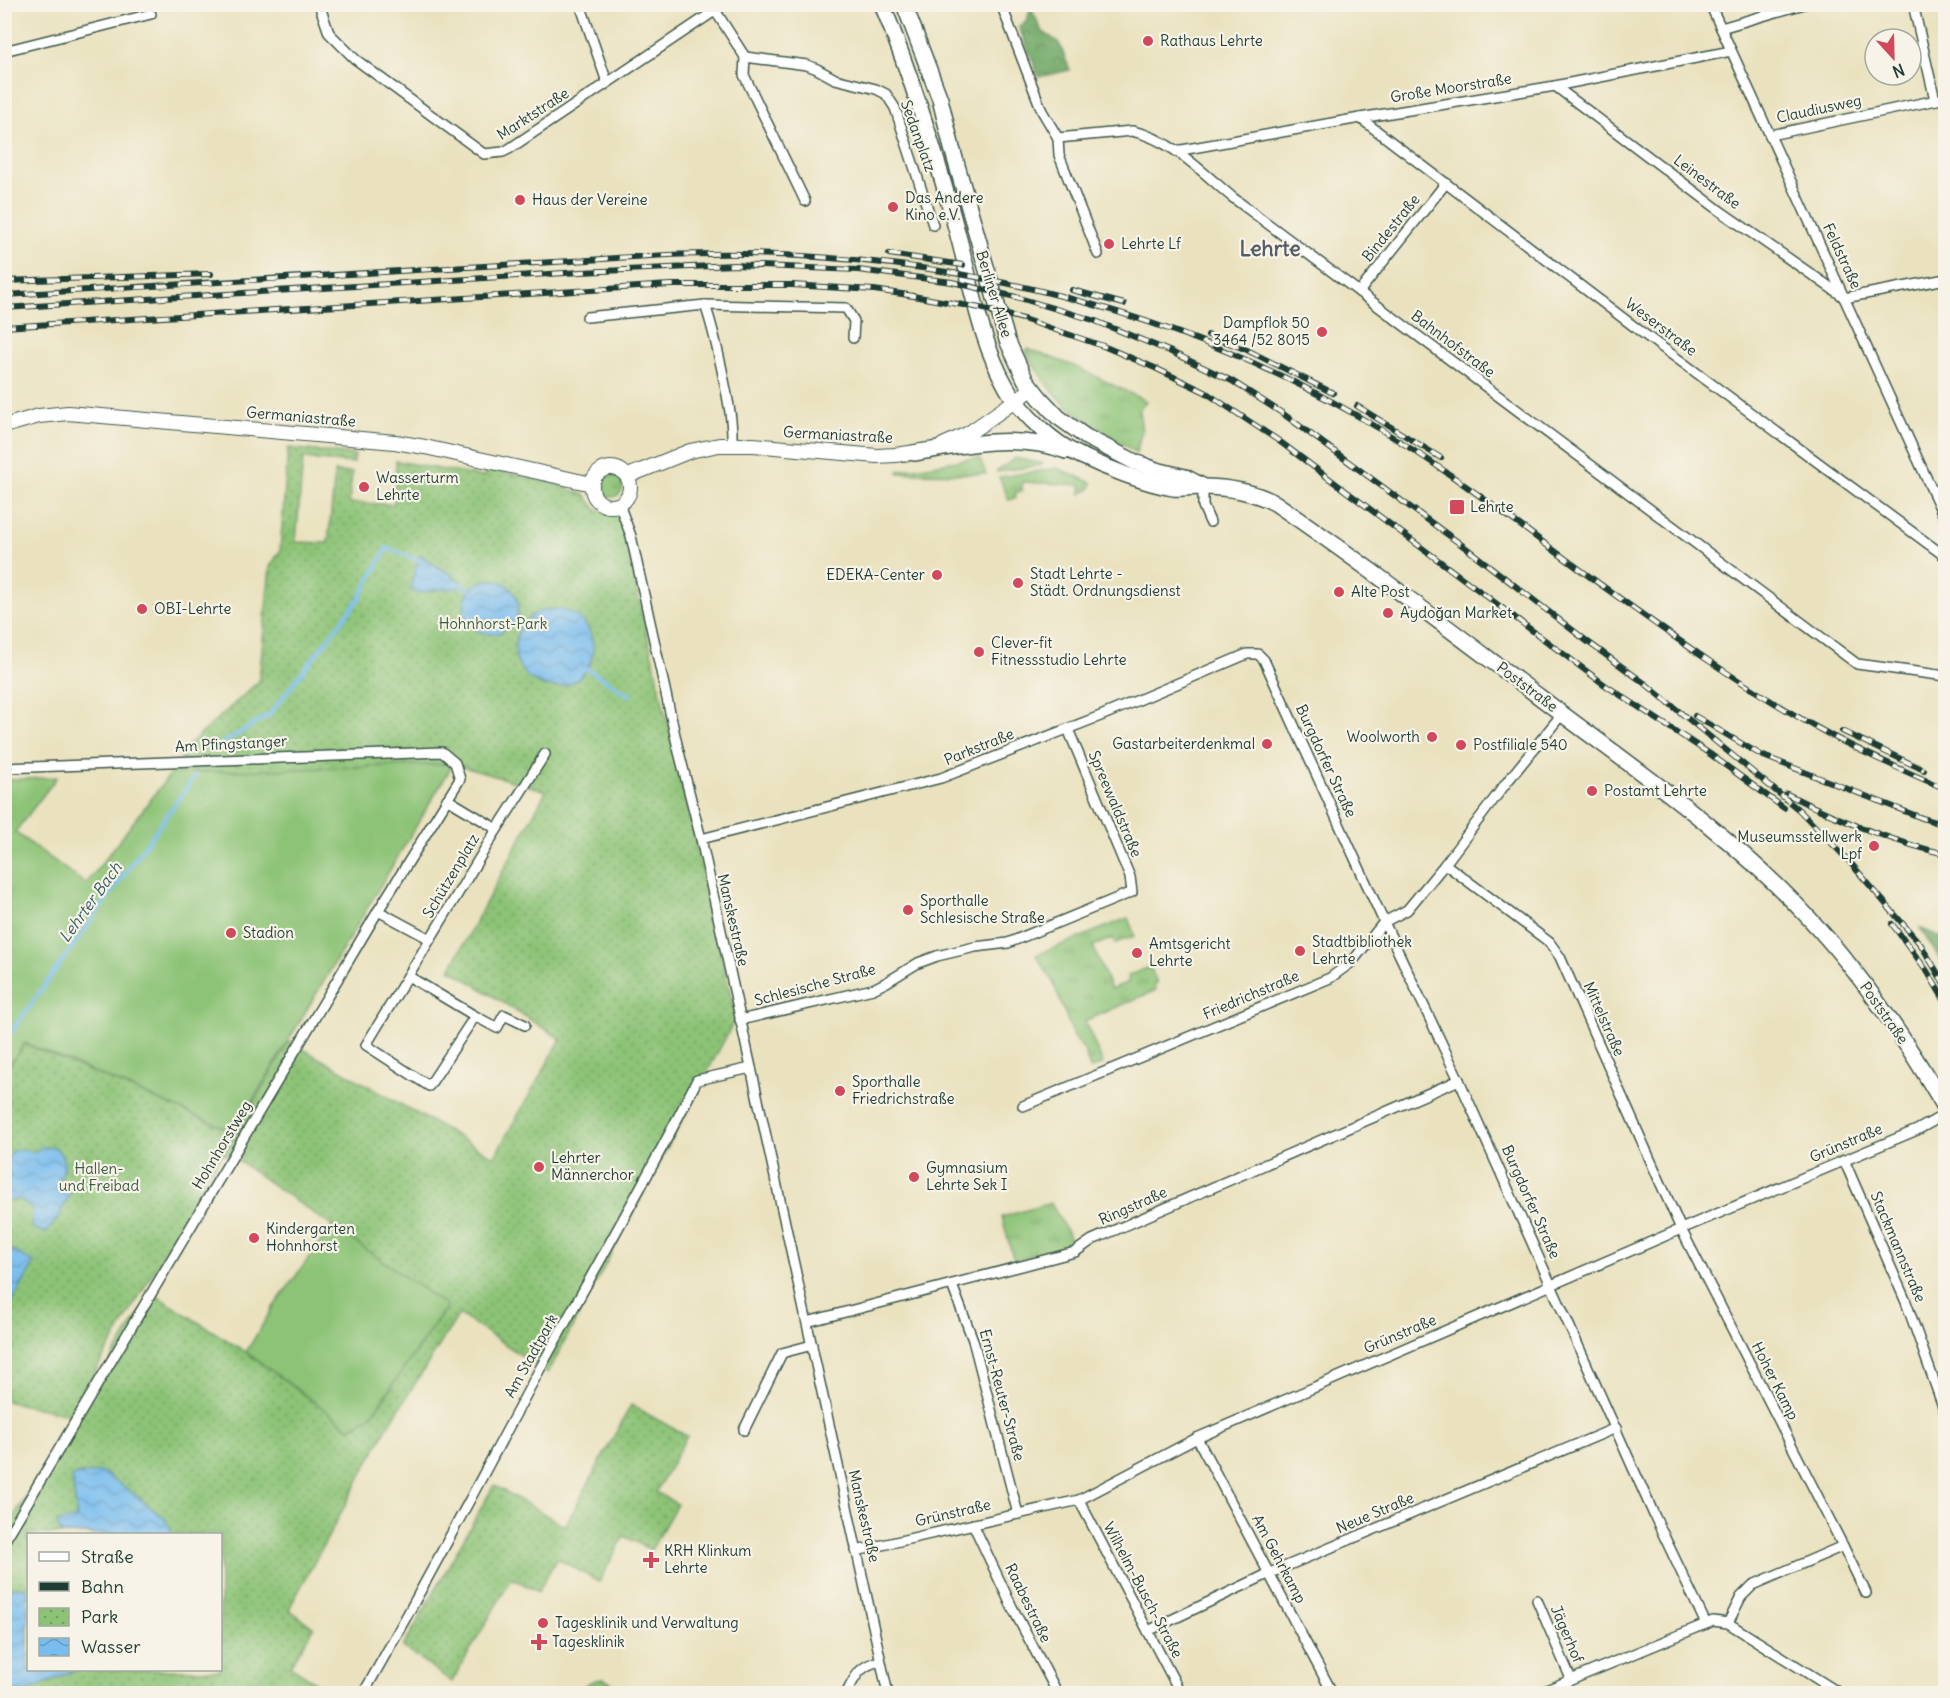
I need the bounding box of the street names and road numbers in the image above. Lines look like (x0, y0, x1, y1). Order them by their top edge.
street label: Große Moorstraße (1389, 69, 1513, 106)
street label: Marktstraße (493, 83, 572, 144)
street label: Claudiusweg (1775, 90, 1863, 127)
street label: Sedanplatz (897, 97, 940, 174)
street label: Leinestraße (1670, 150, 1744, 213)
street label: Bindestraße (1358, 190, 1424, 265)
street label: Feldstraße (1819, 220, 1866, 292)
street label: Berliner Allee (972, 248, 1017, 340)
street label: Weserstraße (1622, 293, 1701, 360)
street label: Bahnhofstraße (1408, 306, 1499, 381)
street label: Germaniastraße (245, 402, 357, 431)
street label: Germaniastraße (783, 422, 893, 447)
street label: Poststraße (1493, 657, 1562, 716)
street label: Burgdorfer Straße (1292, 701, 1361, 820)
street label: Parkstraße (941, 724, 1017, 769)
street label: Am Pfingstanger (174, 731, 288, 756)
street label: Spreewaldstraße (1084, 748, 1146, 860)
street label: Schützenplatz (418, 830, 483, 921)
street label: Manskestraße (714, 872, 753, 968)
street label: Schlesische Straße (752, 959, 878, 1010)
street label: Friedrichstraße (1200, 966, 1302, 1023)
street label: Poststraße (1856, 978, 1913, 1048)
street label: Mittelstraße (1580, 979, 1629, 1059)
street label: Hohnhorstweg (188, 1097, 255, 1192)
street label: Grünstraße (1807, 1119, 1885, 1166)
street label: Burgdorfer Straße (1498, 1142, 1565, 1262)
street label: Ringstraße (1096, 1182, 1170, 1229)
street label: Stackmannstraße (1867, 1188, 1930, 1305)
street label: Am Stadtpark (500, 1310, 562, 1401)
street label: Grünstraße (1361, 1310, 1439, 1357)
street label: Ernst-Reuter-Straße (976, 1327, 1029, 1463)
street label: Hoher Kamp (1748, 1339, 1803, 1423)
street label: Manskestraße (845, 1468, 884, 1564)
street label: Neue Straße (1333, 1488, 1417, 1537)
street label: Grünstraße (913, 1495, 993, 1530)
street label: Am Gehrkamp (1248, 1511, 1311, 1606)
street label: Wilhelm-Busch-Straße (1100, 1518, 1187, 1661)
street label: Raabestraße (1001, 1560, 1056, 1645)
street label: Jägerhof (1547, 1602, 1588, 1666)

